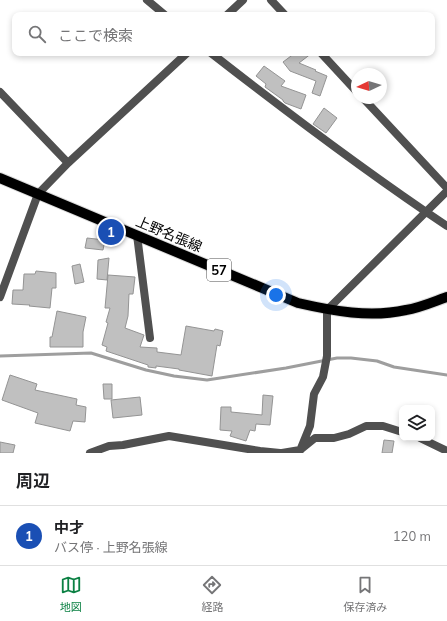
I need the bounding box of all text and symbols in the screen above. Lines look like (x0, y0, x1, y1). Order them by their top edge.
search box (12, 12, 435, 56)
icon: search (26, 23, 48, 45)
text: ここで検索 (58, 26, 133, 45)
north arrow (351, 68, 387, 104)
street label: 上野名張線 (133, 212, 205, 256)
pin: 1 (98, 217, 124, 247)
road number: 57 (207, 259, 231, 281)
your location (266, 285, 286, 305)
map controls (399, 405, 435, 441)
button: layers (399, 405, 435, 441)
text: 周辺 (16, 470, 50, 491)
text: 中才 (54, 518, 84, 537)
text: 1 (25, 528, 33, 544)
text: 120 m (393, 528, 431, 544)
text: バス停 · 上野名張線 (54, 539, 168, 555)
tab: 地図 (60, 574, 82, 614)
tab: 経路 (201, 574, 223, 614)
tab: 保存済み (343, 574, 387, 614)

